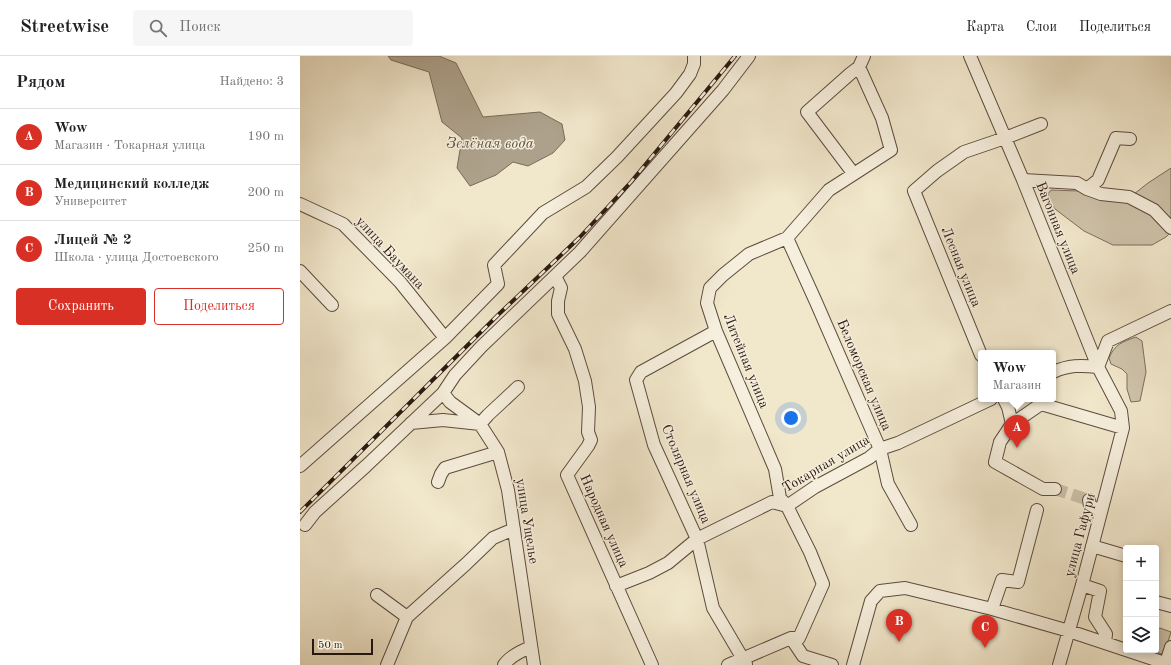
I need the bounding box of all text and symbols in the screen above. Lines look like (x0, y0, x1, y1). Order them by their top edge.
search box (133, 10, 413, 46)
icon: search (147, 17, 169, 39)
text: Streetwise (20, 18, 109, 37)
text: Поиск (179, 20, 221, 35)
text: Карта (966, 20, 1004, 34)
text: Слои (1026, 20, 1057, 34)
text: Поделиться (1079, 20, 1151, 34)
text: Рядом (16, 74, 65, 91)
text: Найдено: 3 (220, 75, 284, 88)
text: Wow (54, 121, 88, 136)
text: A (24, 130, 34, 143)
text: 190 m (247, 130, 284, 143)
water label: Зелёная вода (446, 136, 534, 152)
text: Магазин · Токарная улица (54, 139, 205, 152)
text: Медицинский колледж (54, 177, 209, 192)
street label: Вагонная улица (1033, 180, 1083, 276)
text: B (24, 186, 34, 199)
text: 200 m (247, 186, 284, 199)
text: Университет (54, 195, 127, 208)
street label: улица Баумана (353, 214, 427, 292)
street label: Лесная улица (939, 225, 983, 309)
text: Лицей № 2 (54, 233, 132, 248)
text: C (25, 242, 33, 255)
text: 250 m (247, 242, 284, 255)
text: Школа · улица Достоевского (54, 251, 219, 264)
button: Сохранить (16, 288, 146, 325)
button: Поделиться (154, 288, 284, 325)
street label: Литейная улица (721, 312, 771, 410)
street label: Беломорская улица (834, 317, 894, 433)
popup (978, 350, 1056, 402)
text: Wow (993, 361, 1026, 376)
text: Магазин (993, 379, 1041, 392)
your location (781, 408, 801, 428)
pin: A (1004, 415, 1030, 448)
street label: Столярная улица (659, 422, 713, 526)
street label: Токарная улица (780, 433, 872, 495)
street label: Народная улица (577, 472, 631, 570)
street label: улица Ущелье (513, 477, 541, 565)
street label: улица Гафури (1062, 492, 1099, 579)
map controls (1123, 545, 1159, 653)
button: + (1123, 545, 1159, 581)
button: − (1123, 581, 1159, 617)
pin: B (886, 609, 912, 642)
pin: C (972, 615, 998, 648)
button: layers (1123, 617, 1159, 653)
scale bar (312, 637, 373, 656)
text: 50 m (318, 640, 343, 651)

